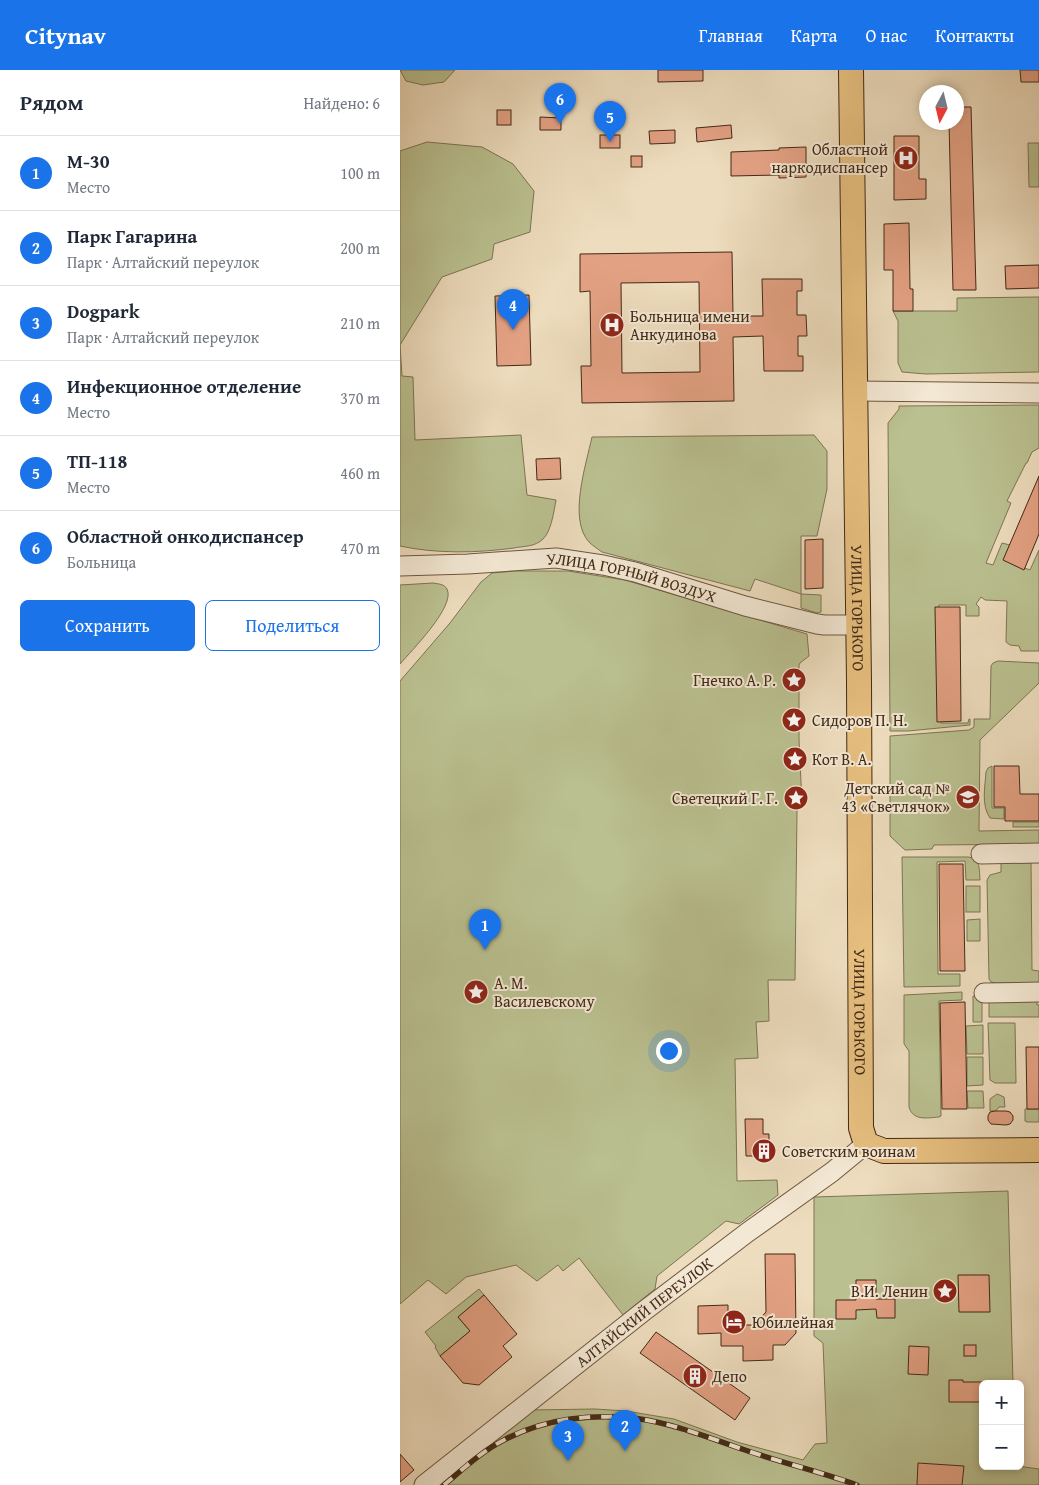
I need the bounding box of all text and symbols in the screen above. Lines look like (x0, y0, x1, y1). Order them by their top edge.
text: Citynav (25, 18, 106, 53)
text: Главная (699, 22, 763, 49)
text: Карта (791, 22, 837, 49)
text: О нас (865, 22, 907, 49)
text: Контакты (935, 22, 1014, 49)
pin: 6 (544, 83, 576, 124)
north arrow (919, 85, 964, 130)
text: Рядом (20, 87, 83, 118)
text: Найдено: 6 (303, 91, 380, 115)
pin: 5 (594, 101, 626, 142)
place label: Областной наркодиспансер (771, 137, 888, 179)
hospital icon: Областной наркодиспансер (893, 145, 919, 171)
text: М-30 (67, 147, 110, 175)
text: 1 (32, 161, 40, 185)
text: 100 m (340, 161, 380, 185)
text: Место (67, 175, 110, 199)
text: Парк Гагарина (67, 222, 197, 250)
text: 2 (32, 236, 40, 260)
text: 200 m (340, 236, 380, 260)
text: Парк · Алтайский переулок (67, 250, 259, 274)
pin: 4 (497, 289, 529, 330)
text: Dogpark (67, 297, 140, 325)
place label: Больница имени Анкудинова (630, 304, 750, 346)
text: 3 (32, 311, 40, 335)
text: 210 m (340, 311, 380, 335)
hospital icon: Больница имени Анкудинова (599, 312, 625, 338)
text: Парк · Алтайский переулок (67, 325, 259, 349)
text: Инфекционное отделение (67, 372, 301, 400)
text: 4 (32, 386, 40, 410)
text: 370 m (340, 386, 380, 410)
text: Место (67, 400, 110, 424)
text: ТП-118 (67, 447, 127, 475)
text: 5 (32, 461, 40, 485)
text: 460 m (340, 461, 380, 485)
text: Место (67, 475, 110, 499)
text: Областной онкодиспансер (67, 522, 304, 550)
text: 6 (32, 536, 40, 560)
text: 470 m (340, 536, 380, 560)
street label: УЛИЦА ГОРЬКОГО (845, 545, 871, 672)
street label: УЛИЦА ГОРНЫЙ ВОЗДУХ (546, 546, 720, 609)
text: Больница (67, 550, 136, 574)
button: Сохранить (20, 600, 195, 651)
button: Поделиться (205, 600, 380, 651)
place icon: Гнечко А. Р. (781, 667, 807, 693)
place label: Гнечко А. Р. (693, 668, 776, 692)
place icon: Сидоров П. Н. (781, 707, 807, 733)
place label: Сидоров П. Н. (812, 708, 908, 732)
place icon: Кот В. А. (782, 746, 808, 772)
place label: Кот В. А. (812, 747, 871, 771)
place label: Детский сад № 43 «Светлячок» (841, 776, 950, 818)
school or university icon: Детский сад № 43 «Светлячок» (955, 784, 981, 810)
place icon: Светецкий Г. Г. (783, 785, 809, 811)
place label: Светецкий Г. Г. (672, 786, 778, 810)
pin: 1 (469, 909, 501, 950)
street label: УЛИЦА ГОРЬКОГО (848, 949, 873, 1075)
place label: А. М. Василевскому (494, 971, 595, 1013)
place icon: А. М. Василевскому (463, 979, 489, 1005)
your location (656, 1038, 682, 1064)
building icon: Советским воинам (751, 1138, 777, 1164)
place label: Советским воинам (782, 1139, 916, 1163)
street label: АЛТАЙСКИЙ ПЕРЕУЛОК (570, 1251, 718, 1373)
place icon: В.И. Ленин (932, 1278, 958, 1304)
place label: В.И. Ленин (851, 1279, 928, 1303)
hotel icon: Юбилейная (721, 1309, 747, 1335)
place label: Юбилейная (752, 1310, 834, 1334)
building icon: Депо (682, 1363, 708, 1389)
place label: Депо (711, 1364, 747, 1388)
map controls (979, 1380, 1024, 1470)
button: + (979, 1380, 1024, 1425)
pin: 2 (609, 1410, 641, 1451)
pin: 3 (552, 1420, 584, 1461)
button: − (979, 1425, 1024, 1470)

